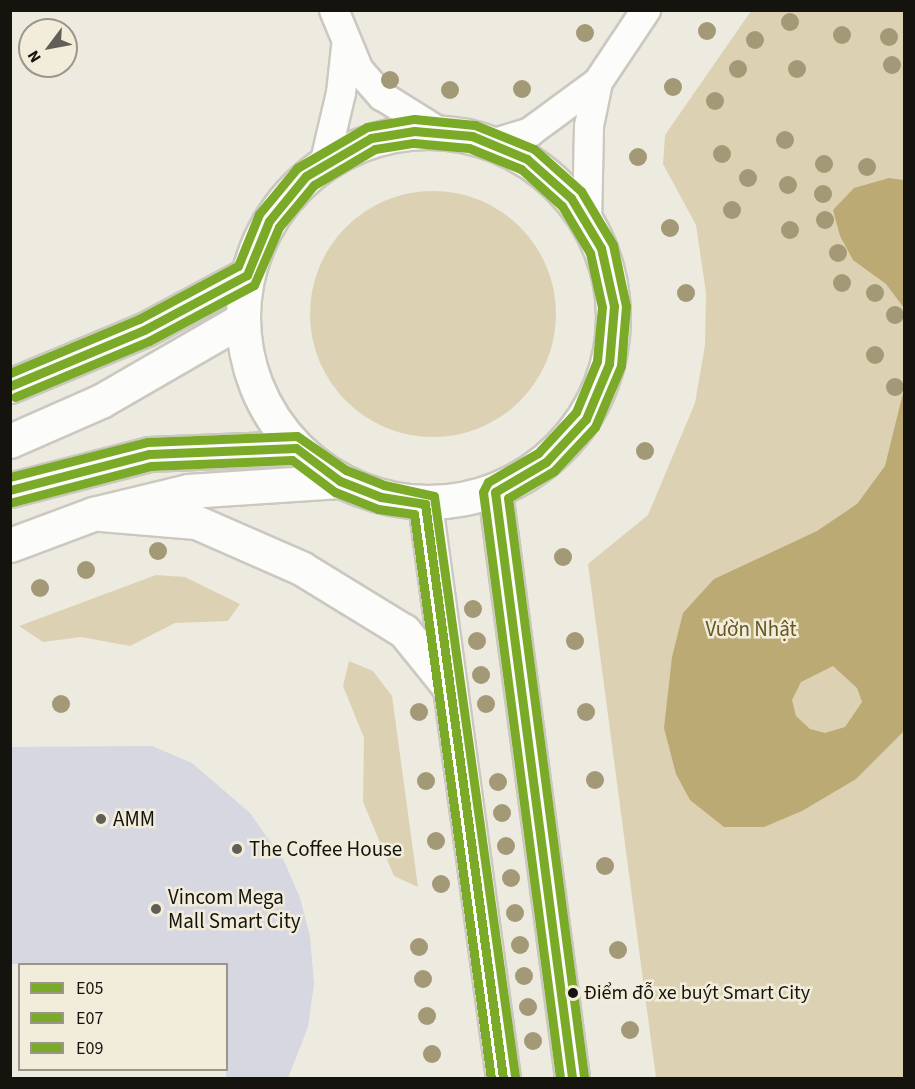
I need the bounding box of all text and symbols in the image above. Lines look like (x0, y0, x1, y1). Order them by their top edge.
north arrow (18, 18, 78, 78)
text: N (22, 46, 47, 67)
park label: Vườn Nhật (705, 616, 797, 642)
place label: AMM (113, 806, 155, 832)
marker: AMM (94, 812, 108, 826)
place label: The Coffee House (249, 836, 402, 862)
marker: The Coffee House (230, 842, 244, 856)
place label: Vincom Mega Mall Smart City (168, 884, 301, 934)
marker: Vincom Mega Mall Smart City (149, 902, 163, 916)
legend (18, 963, 228, 1071)
text: E05 (76, 976, 103, 1001)
place label: Điểm đỗ xe buýt Smart City (584, 981, 810, 1005)
marker: Điểm đỗ xe buýt Smart City (567, 987, 579, 999)
text: E07 (76, 1006, 103, 1031)
text: E09 (76, 1036, 103, 1061)

